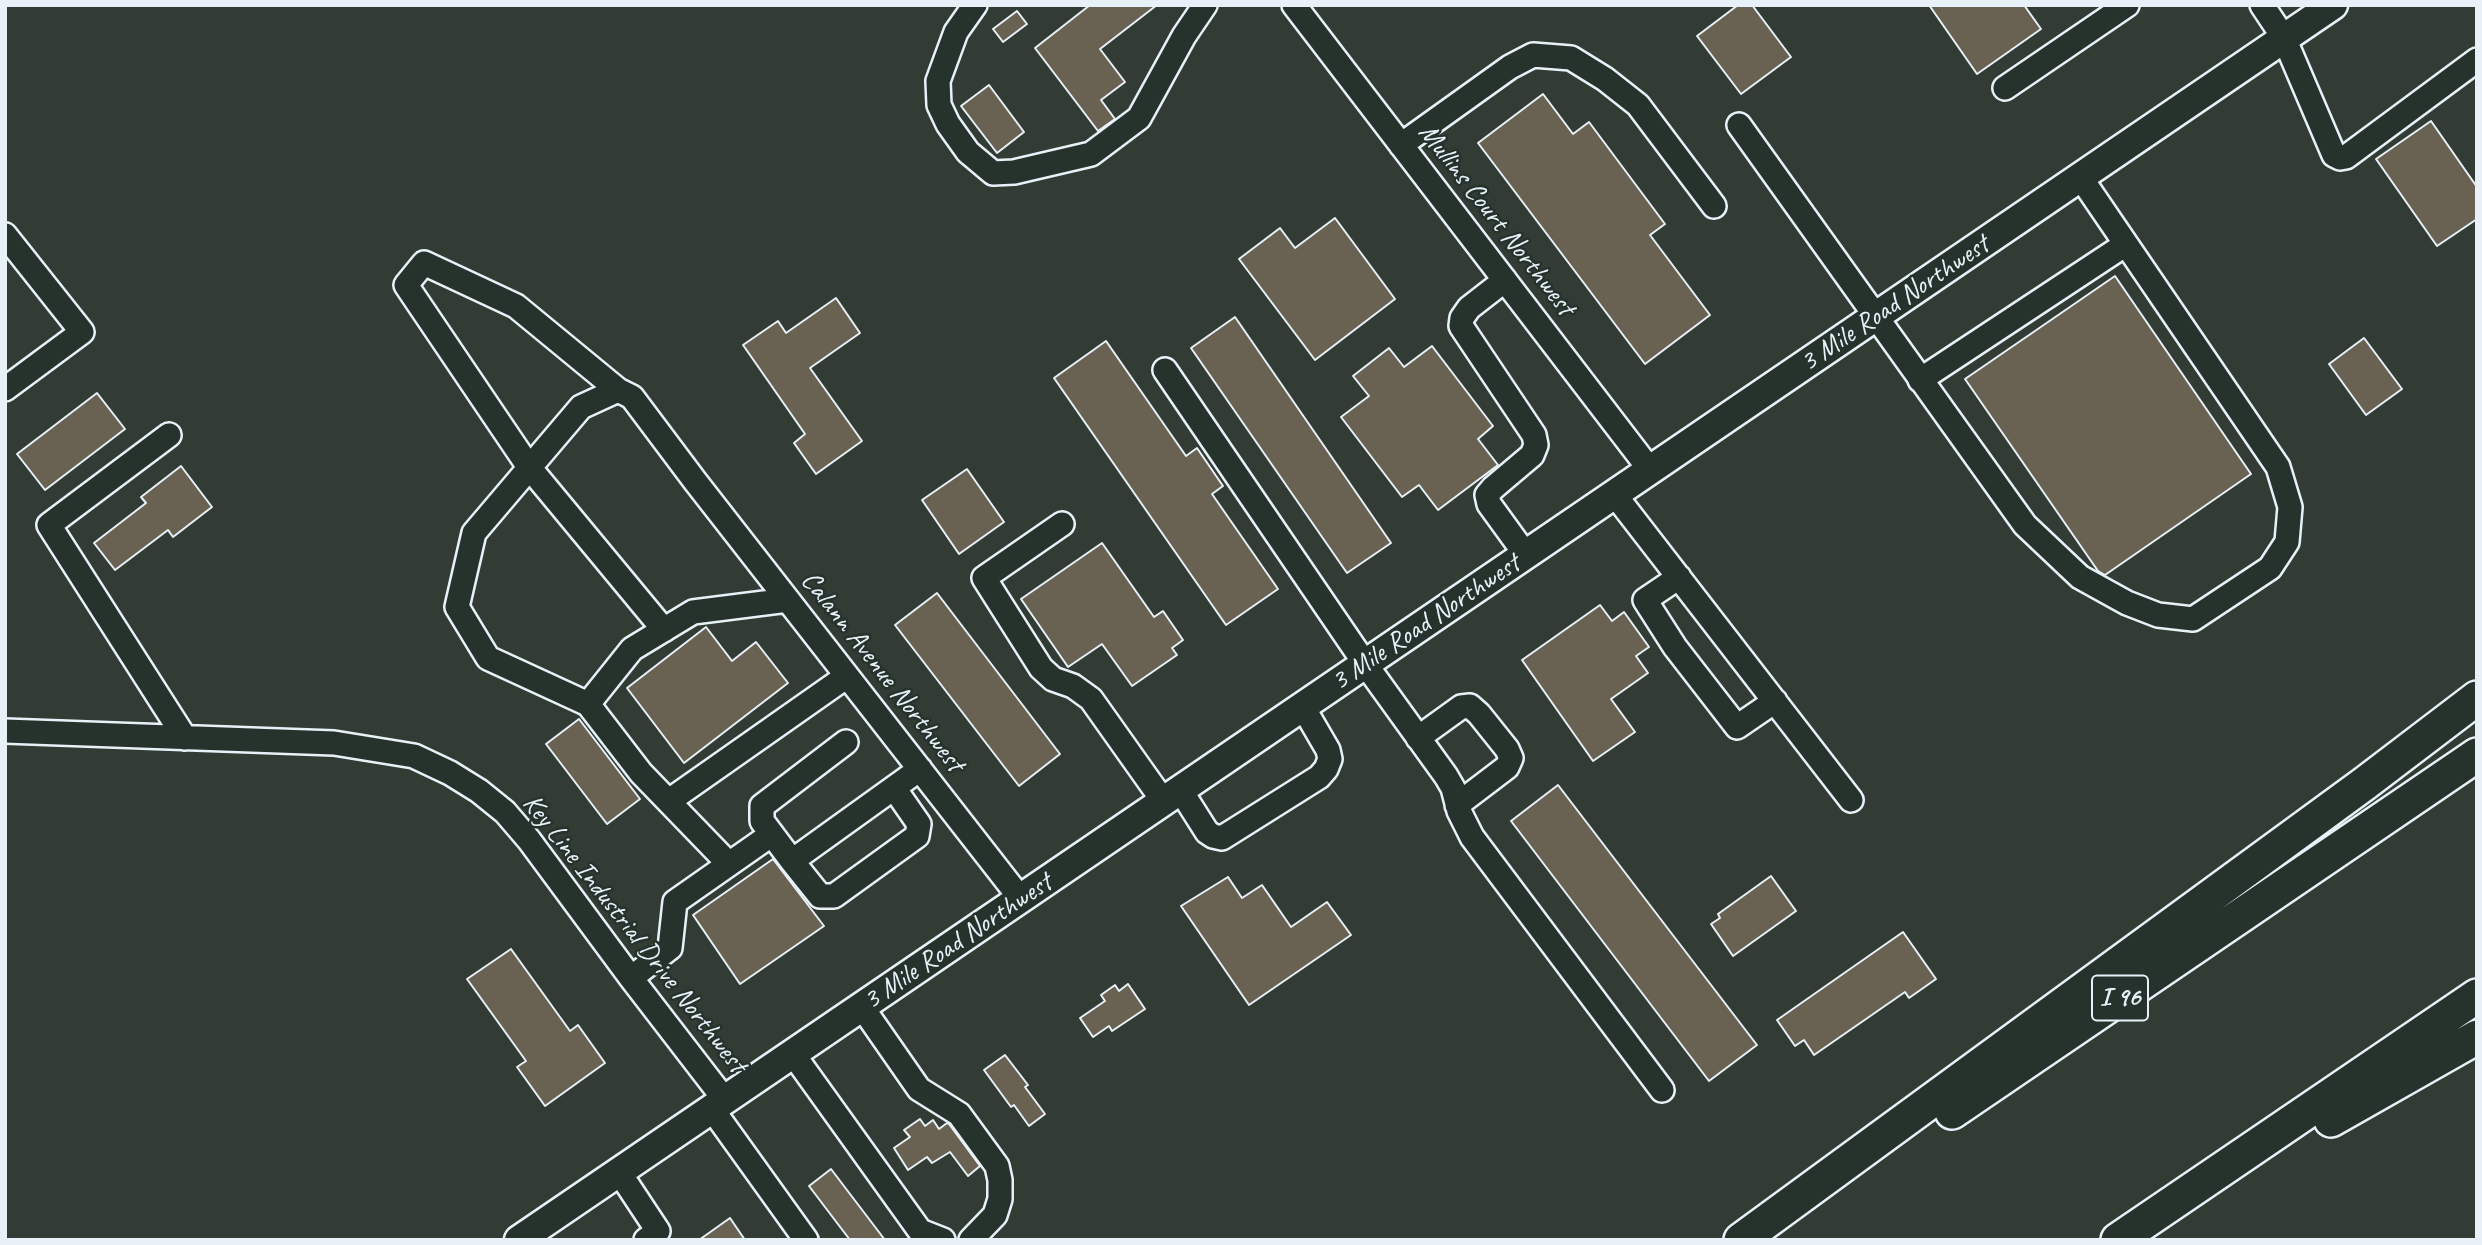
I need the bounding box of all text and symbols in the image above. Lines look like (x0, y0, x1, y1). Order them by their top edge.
street label: Mullins Court Northwest (1410, 117, 1582, 323)
street label: 3 Mile Road Northwest (1794, 228, 1996, 380)
street label: 3 Mile Road Northwest (1325, 547, 1527, 699)
street label: Calann Avenue Northwest (793, 565, 971, 779)
street label: Key Line Industrial Drive Northwest (515, 788, 753, 1080)
street label: 3 Mile Road Northwest (857, 866, 1059, 1018)
road number: I 96 (2092, 976, 2148, 1021)

